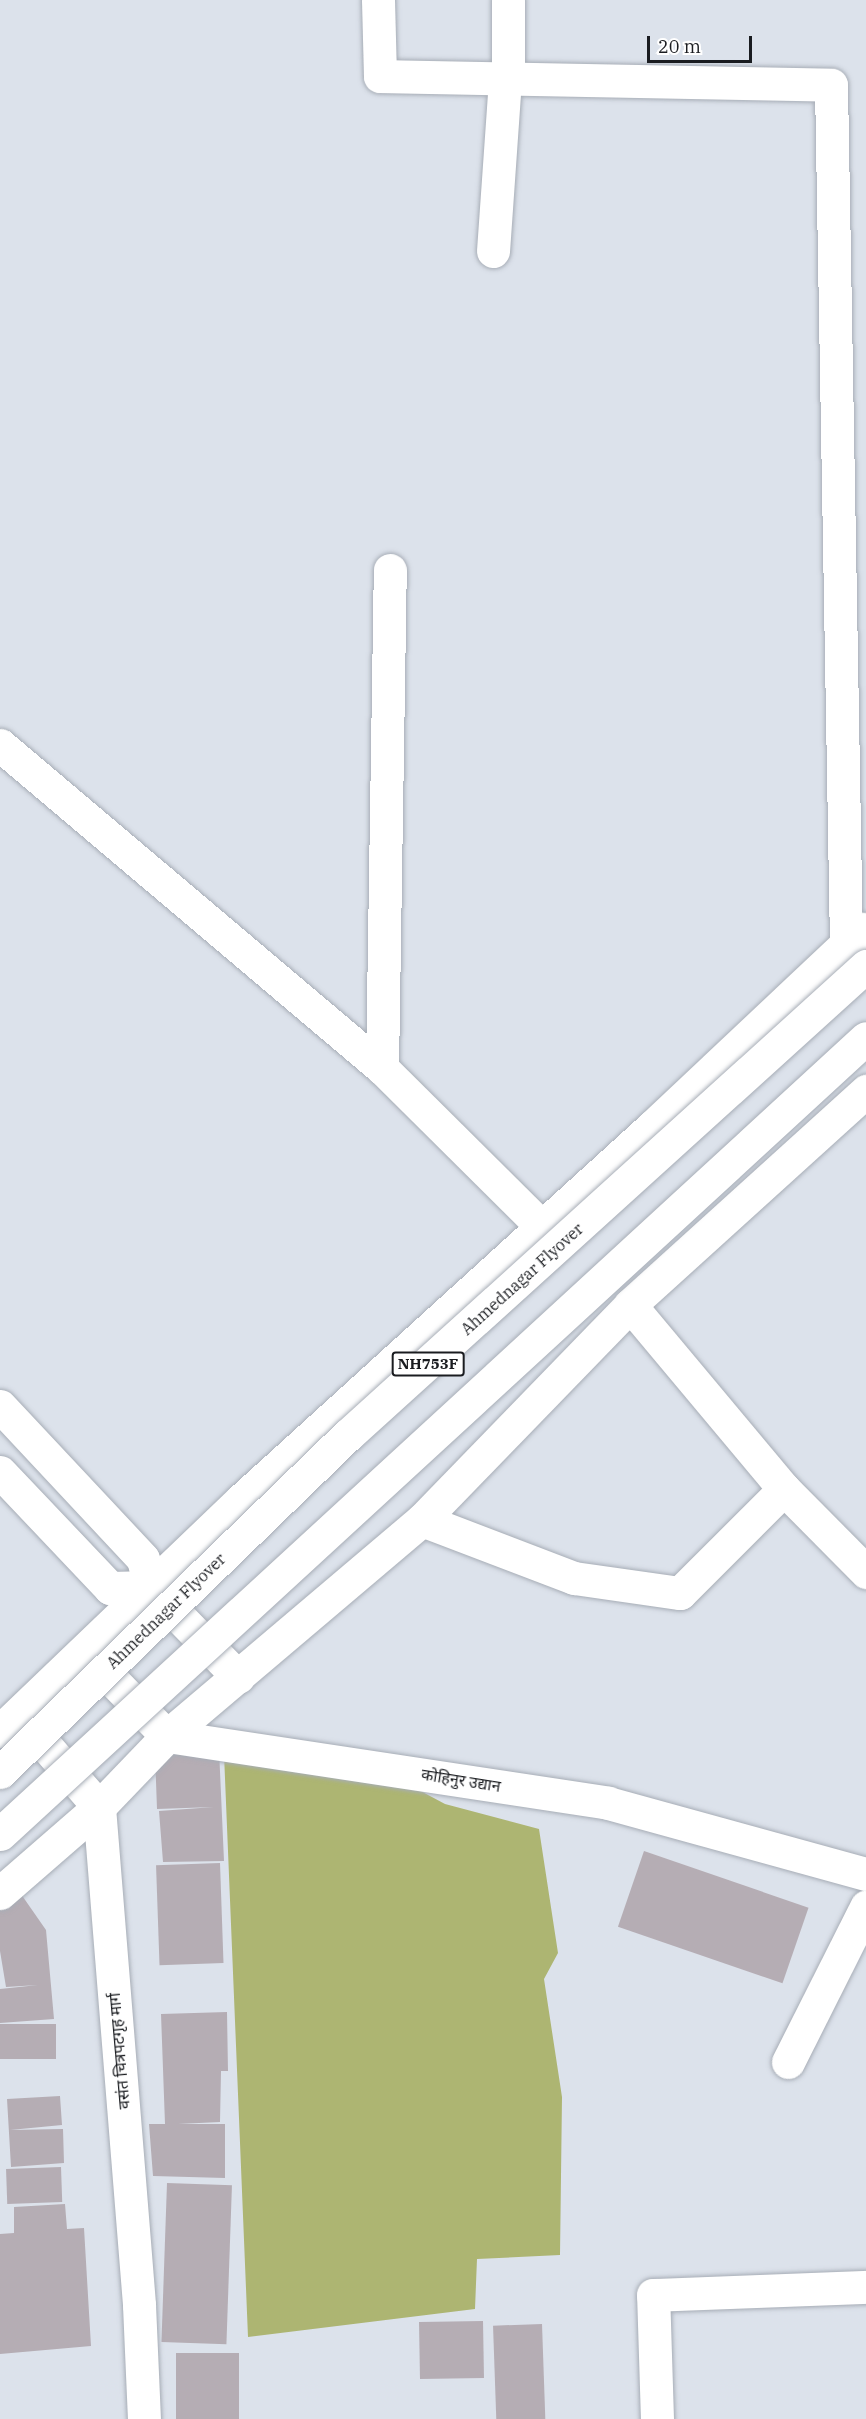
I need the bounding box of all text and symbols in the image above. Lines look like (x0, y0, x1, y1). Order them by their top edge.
scale bar (650, 24, 755, 62)
text: 20 m (658, 35, 701, 58)
street label: Ahmednagar Flyover (457, 1219, 587, 1339)
road number: NH753F (390, 1352, 466, 1376)
street label: Ahmednagar Flyover (103, 1549, 229, 1673)
street label: कोहिनुर उद्यान (420, 1764, 502, 1796)
street label: वसंत चित्रपटगृह मार्ग (104, 1992, 134, 2110)

